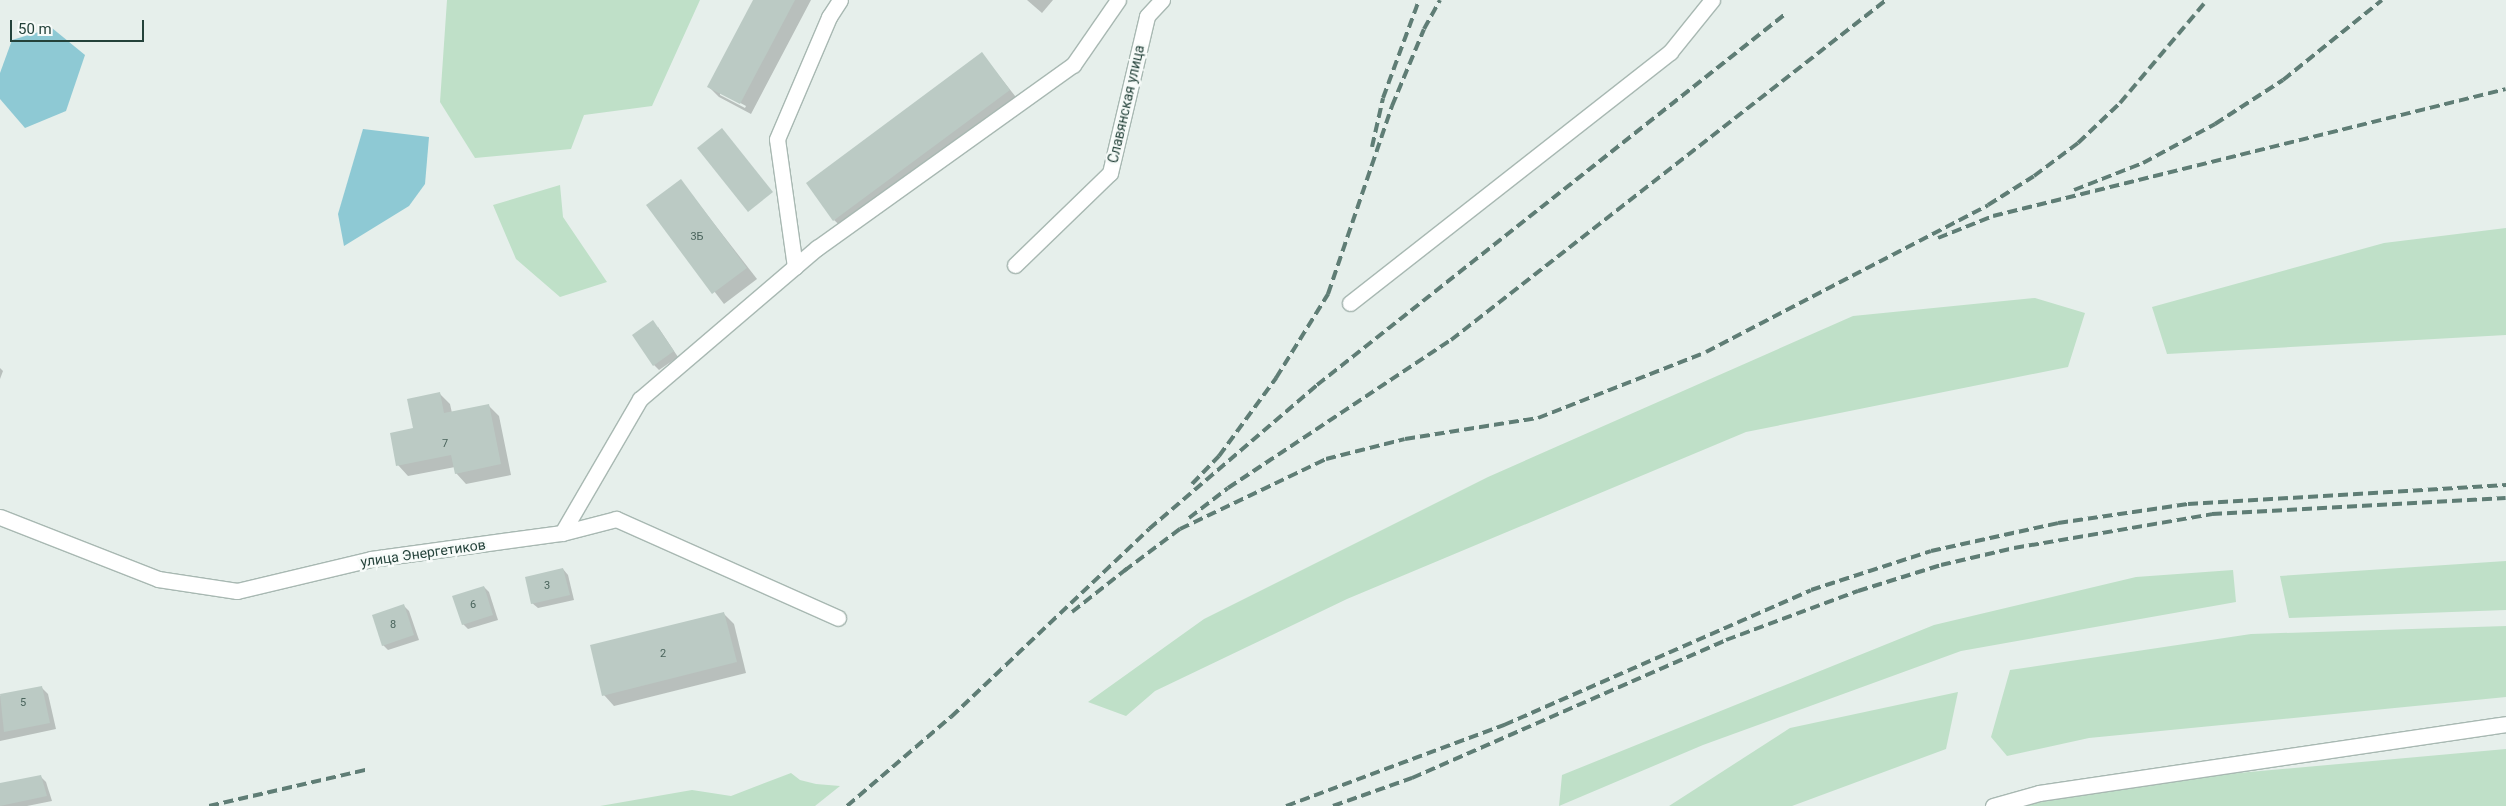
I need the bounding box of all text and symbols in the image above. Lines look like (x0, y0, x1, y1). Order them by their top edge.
scale bar (12, 10, 146, 42)
text: 50 m (18, 20, 52, 38)
street label: Славянская улица (1104, 43, 1148, 165)
house number: 3Б (690, 230, 704, 244)
house number: 7 (442, 437, 448, 451)
street label: улица Энергетиков (359, 536, 487, 570)
house number: 3 (544, 579, 550, 593)
house number: 6 (470, 598, 476, 612)
house number: 8 (390, 618, 396, 632)
house number: 2 (660, 647, 666, 661)
house number: 5 (20, 696, 26, 710)

